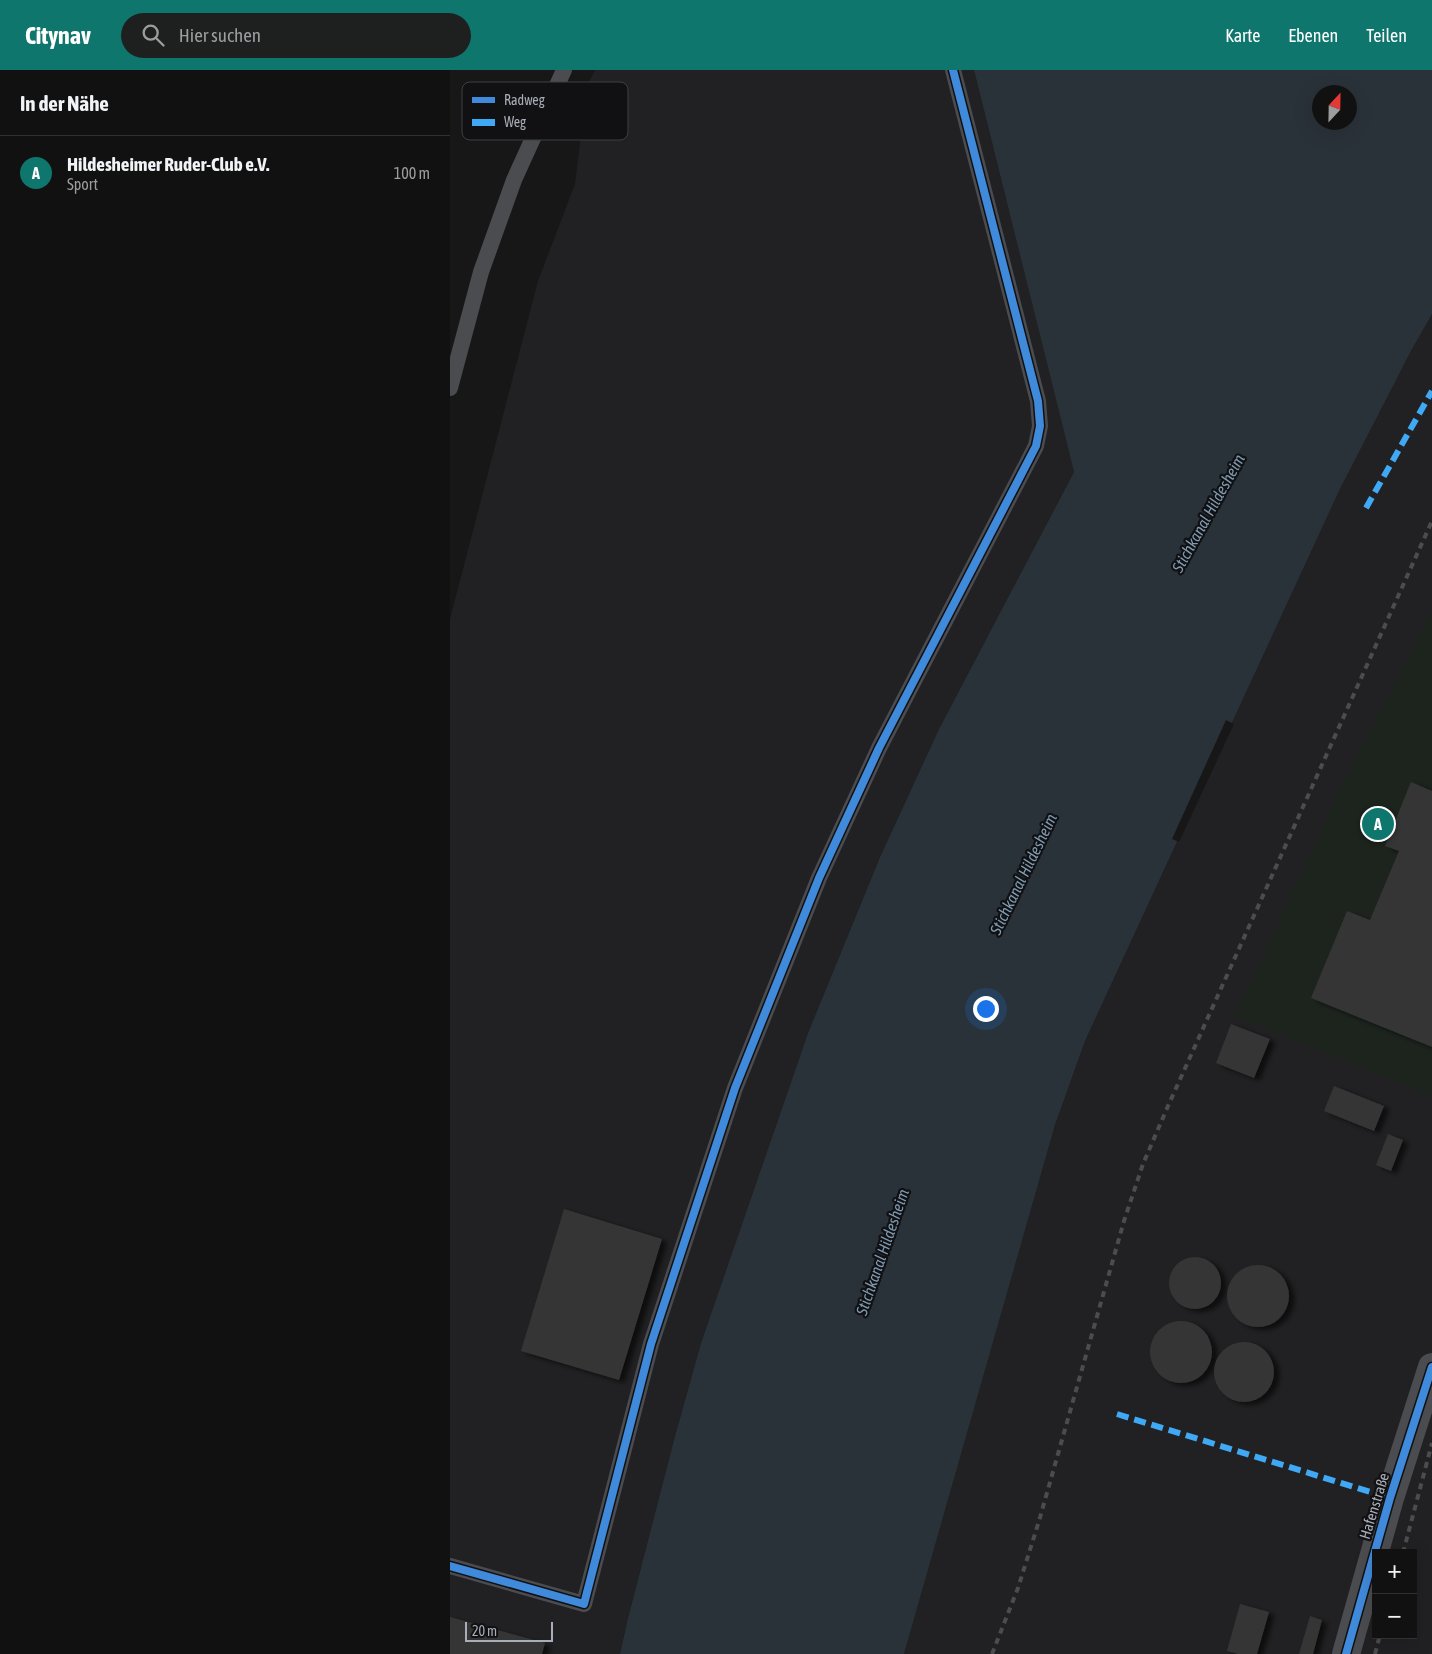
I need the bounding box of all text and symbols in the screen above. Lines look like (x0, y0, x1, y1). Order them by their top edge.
search box (121, 13, 471, 58)
icon: search (139, 21, 167, 49)
text: Citynav (25, 22, 91, 49)
text: Hier suchen (179, 24, 261, 46)
text: Karte (1225, 25, 1260, 46)
text: Ebenen (1288, 25, 1338, 46)
text: Teilen (1366, 25, 1407, 46)
legend (462, 82, 628, 140)
north arrow (1312, 85, 1357, 130)
text: In der Nähe (20, 91, 109, 115)
text: Radweg (504, 92, 545, 108)
text: Weg (504, 114, 526, 130)
text: Hildesheimer Ruder-Club e.V. (67, 153, 269, 175)
text: A (32, 164, 40, 182)
text: 100 m (394, 164, 430, 182)
text: Sport (67, 175, 98, 193)
water label: Stichkanal Hildesheim (1168, 450, 1248, 576)
pin: A (1362, 805, 1394, 843)
water label: Stichkanal Hildesheim (985, 810, 1060, 938)
your location (973, 996, 999, 1022)
water label: Stichkanal Hildesheim (852, 1186, 912, 1318)
street label: Hafenstraße (1356, 1471, 1392, 1541)
map controls (1372, 1549, 1417, 1639)
button: + (1372, 1549, 1417, 1594)
button: − (1372, 1594, 1417, 1639)
scale bar (465, 1619, 552, 1642)
text: 20 m (472, 1623, 497, 1639)

